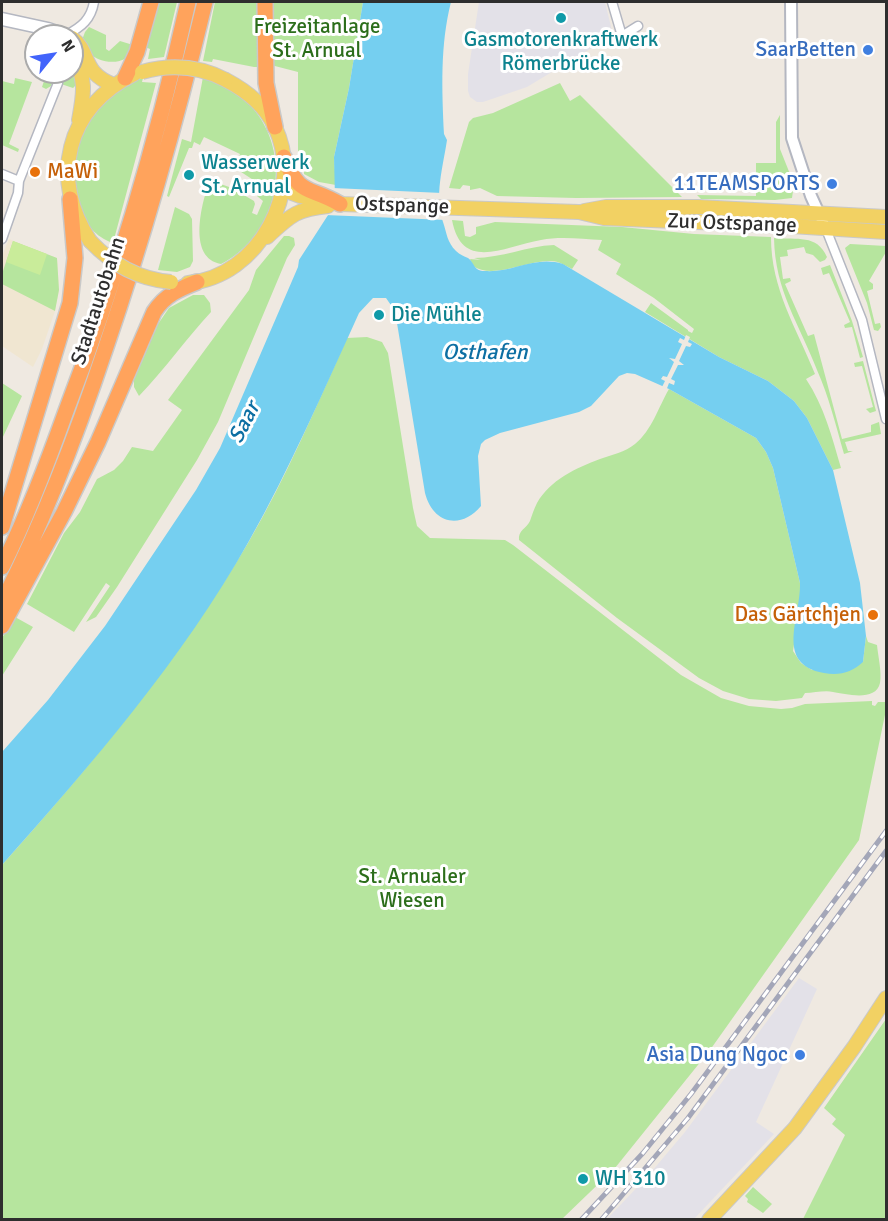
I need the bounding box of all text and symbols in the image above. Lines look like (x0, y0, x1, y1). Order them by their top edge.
marker: Gasmotorenkraftwerk Römerbrücke (554, 11, 568, 25)
park label: Freizeitanlage St. Arnual (254, 14, 380, 64)
north arrow (24, 24, 84, 84)
place label: Gasmotorenkraftwerk Römerbrücke (464, 27, 658, 77)
text: N (56, 36, 79, 56)
place label: SaarBetten (756, 37, 856, 63)
marker: SaarBetten (861, 43, 875, 57)
place label: Wasserwerk St. Arnual (201, 150, 309, 200)
place label: MaWi (47, 159, 98, 185)
marker: MaWi (28, 165, 42, 179)
marker: Wasserwerk St. Arnual (182, 168, 196, 182)
place label: 11TEAMSPORTS (674, 171, 820, 197)
marker: 11TEAMSPORTS (825, 177, 839, 191)
street label: Ostspange (354, 192, 450, 220)
street label: Zur Ostspange (667, 209, 797, 239)
street label: Stadtautobahn (66, 234, 132, 368)
place label: Die Mühle (391, 302, 482, 328)
marker: Die Mühle (372, 308, 386, 322)
water label: Osthafen (442, 340, 528, 366)
water label: Saar (224, 398, 266, 448)
place label: Das Gärtchjen (735, 602, 861, 628)
marker: Das Gärtchjen (866, 608, 880, 622)
park label: St. Arnualer Wiesen (358, 864, 466, 914)
place label: Asia Dung Ngoc (647, 1042, 788, 1068)
marker: Asia Dung Ngoc (793, 1048, 807, 1062)
place label: WH 310 (595, 1166, 666, 1192)
marker: WH 310 (576, 1172, 590, 1186)

